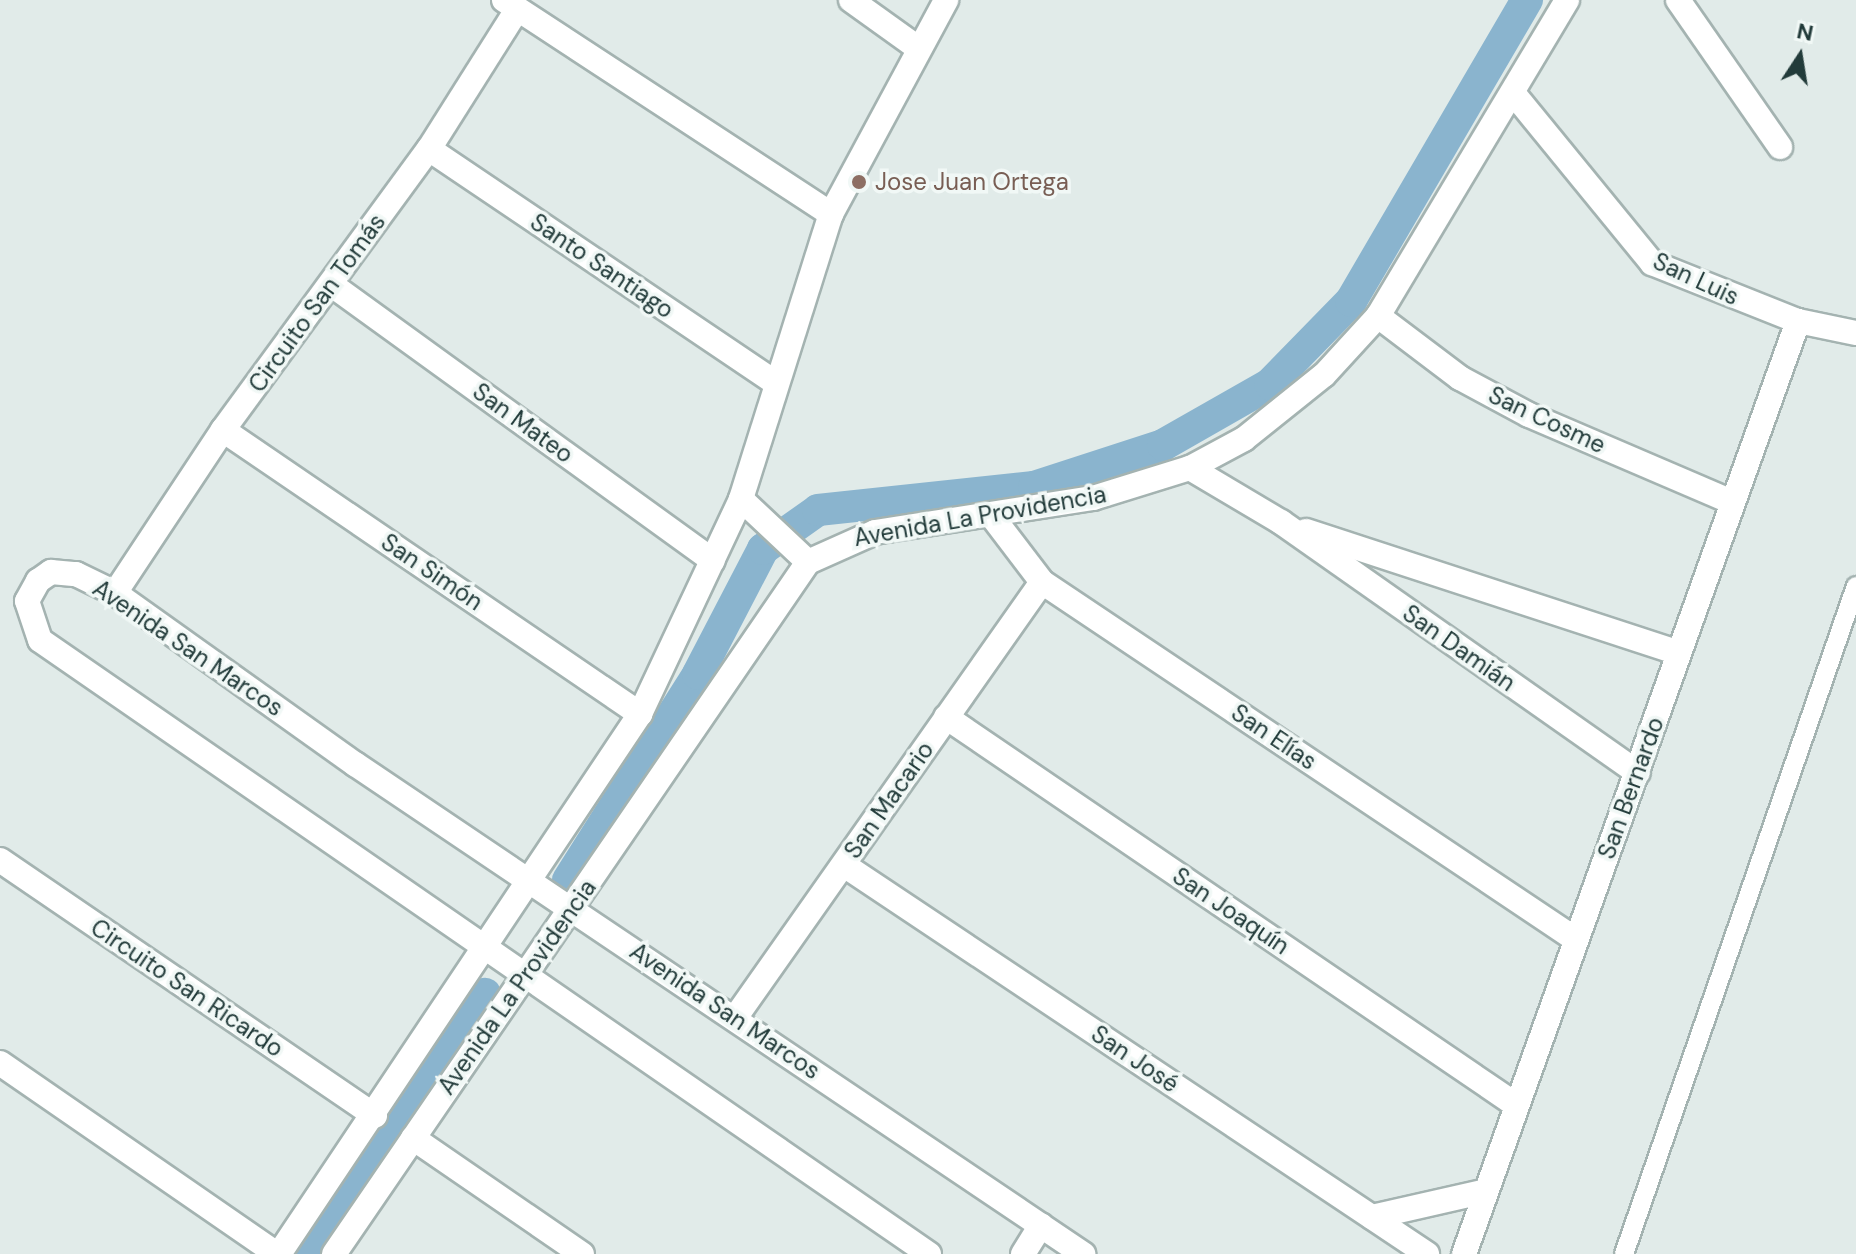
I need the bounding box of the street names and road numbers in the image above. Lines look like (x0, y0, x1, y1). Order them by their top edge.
street label: Santo Santiago (525, 207, 679, 325)
street label: Circuito San Tomás (243, 208, 391, 398)
street label: San Luis (1649, 247, 1743, 311)
street label: San Mateo (467, 377, 579, 469)
street label: San Cosme (1484, 380, 1610, 460)
street label: Avenida La Providencia (851, 480, 1109, 552)
street label: San Simón (376, 528, 488, 616)
street label: Avenida San Marcos (87, 574, 289, 722)
street label: San Damián (1397, 599, 1521, 697)
street label: San Elías (1226, 698, 1322, 776)
street label: San Bernardo (1592, 713, 1670, 863)
street label: San Macario (838, 736, 940, 864)
street label: San Joaquín (1167, 861, 1295, 961)
street label: Avenida La Providencia (432, 874, 602, 1100)
street label: Circuito San Ricardo (85, 913, 289, 1063)
street label: Avenida San Marcos (624, 937, 826, 1085)
street label: San José (1086, 1019, 1184, 1099)

